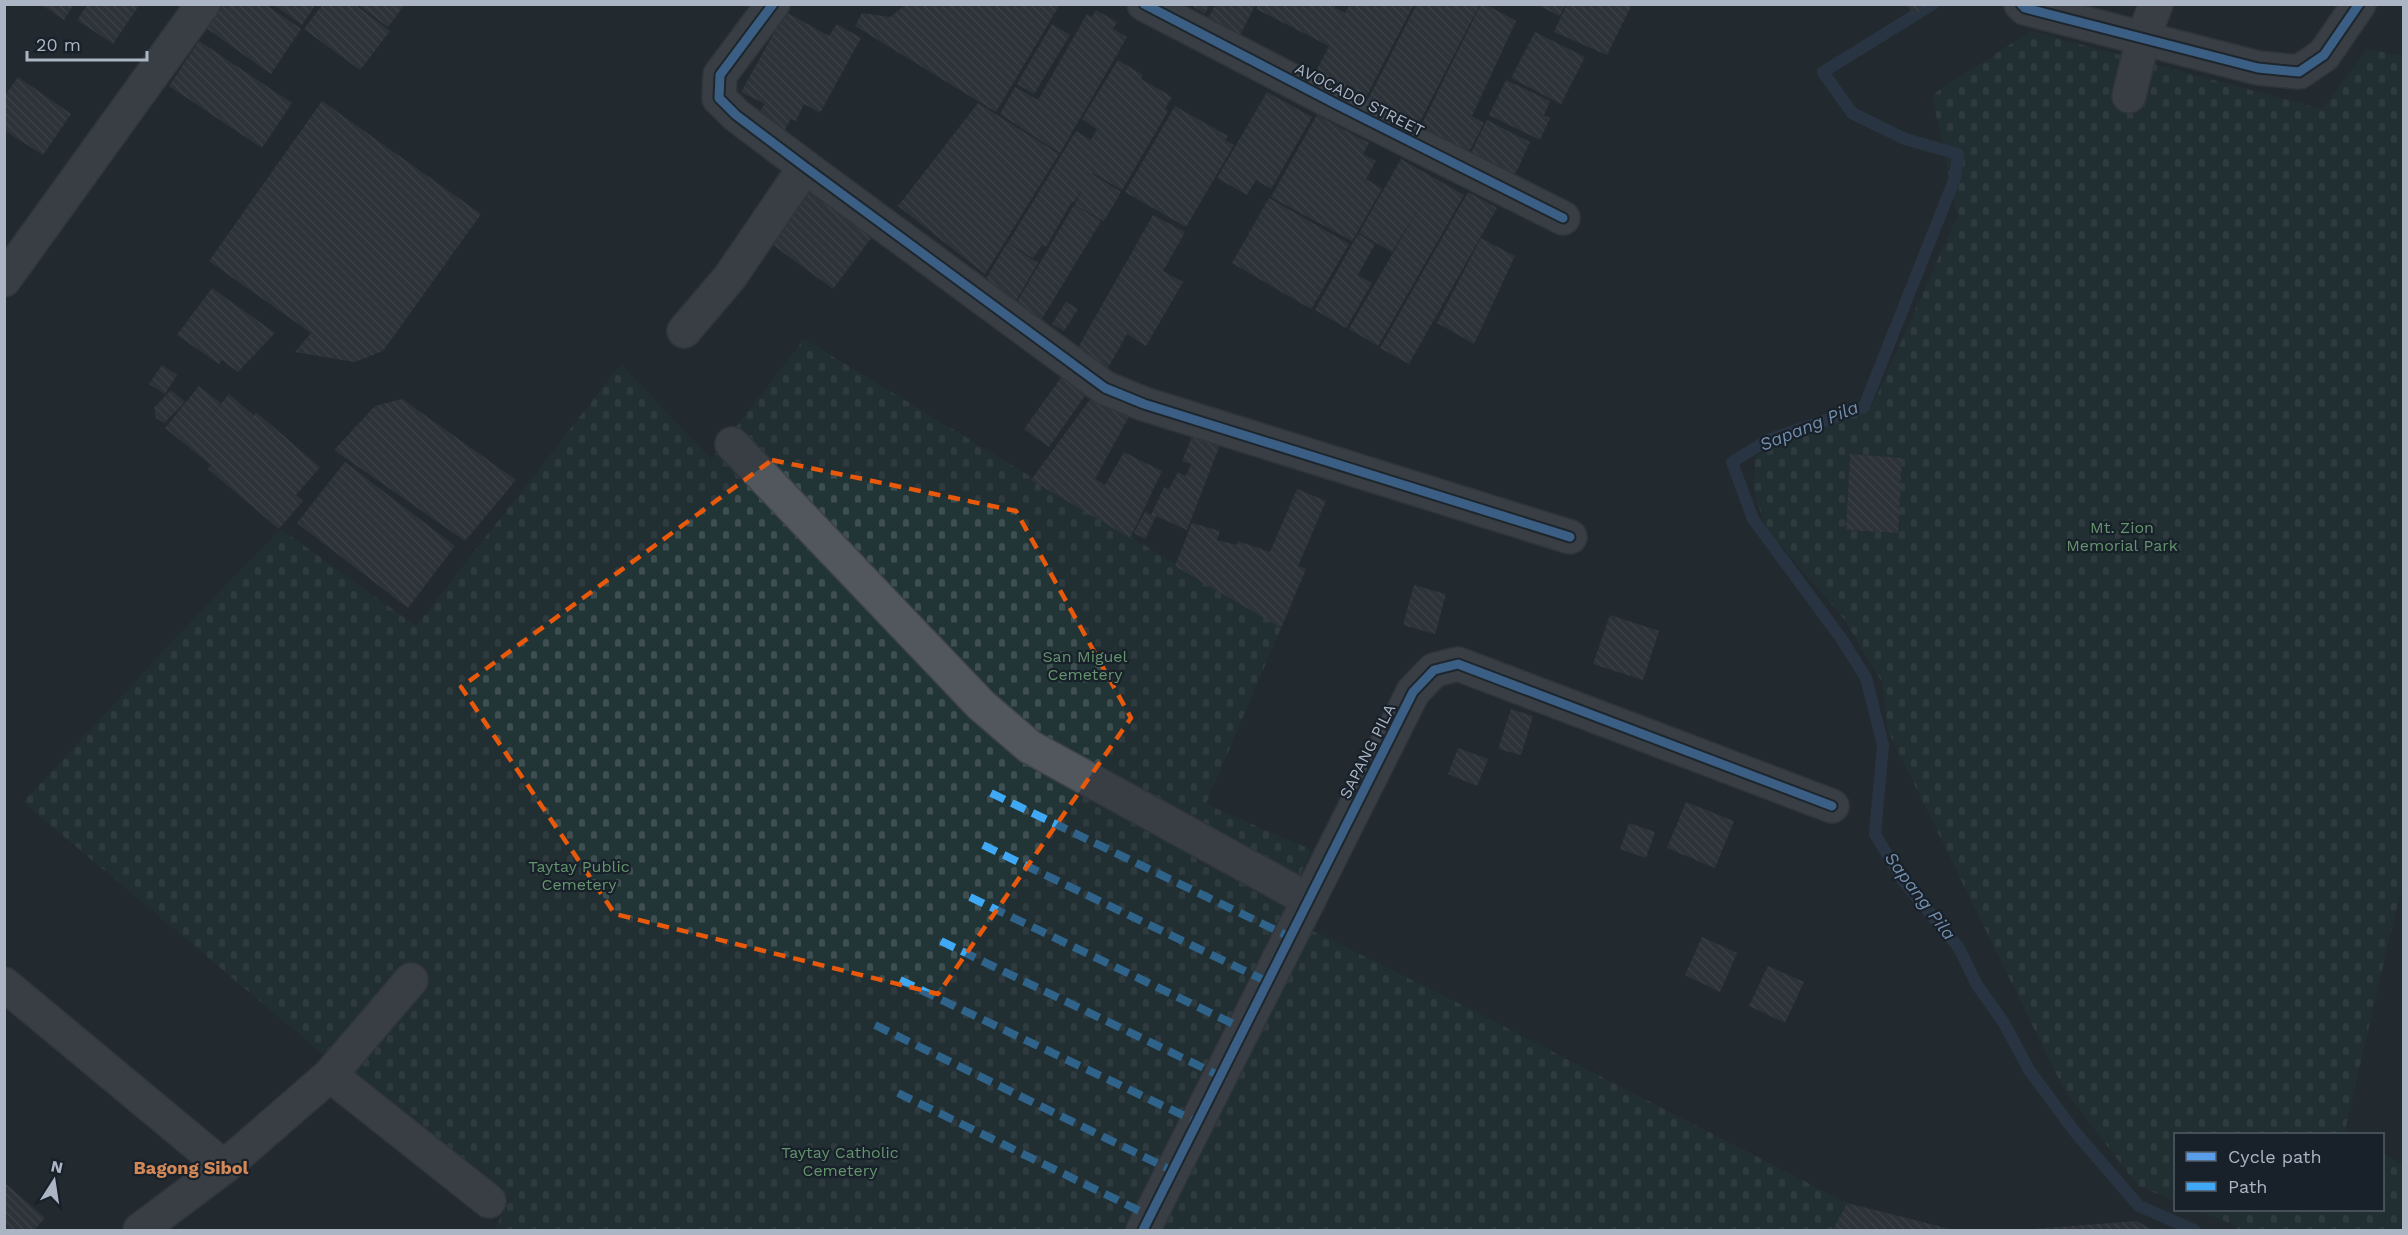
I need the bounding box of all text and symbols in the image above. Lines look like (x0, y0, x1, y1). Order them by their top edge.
scale bar (27, 24, 147, 62)
text: 20 m (36, 34, 81, 55)
street label: AVOCADO STREET (1292, 59, 1428, 140)
water label: Sapang Pila (1756, 396, 1861, 455)
park label: Mt. Zion Memorial Park (2066, 518, 2178, 555)
park label: San Miguel Cemetery (1043, 647, 1128, 684)
street label: SAPANG PILA (1335, 700, 1400, 802)
water label: Sapang Pila (1881, 848, 1960, 944)
park label: Taytay Public Cemetery (528, 857, 630, 894)
legend (2174, 1133, 2384, 1211)
park label: Taytay Catholic Cemetery (781, 1143, 899, 1180)
text: Cycle path (2228, 1146, 2322, 1167)
north arrow (24, 1151, 84, 1211)
text: N (49, 1156, 65, 1177)
district label: Bagong Sibol (134, 1157, 249, 1178)
text: Path (2228, 1176, 2268, 1197)

